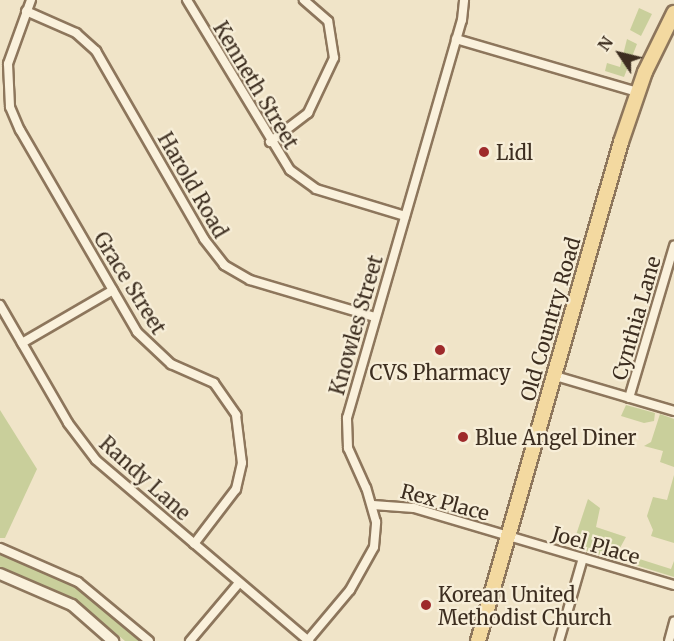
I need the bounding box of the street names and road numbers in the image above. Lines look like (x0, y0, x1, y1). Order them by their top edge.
street label: Kenneth Street (209, 17, 303, 153)
street label: Harold Road (153, 128, 233, 242)
street label: Grace Street (89, 227, 171, 339)
street label: Old Country Road (515, 234, 585, 404)
street label: Knowles Street (325, 252, 387, 398)
street label: Cynthia Lane (607, 253, 665, 383)
street label: Randy Lane (95, 431, 195, 525)
street label: Rex Place (398, 479, 492, 525)
street label: Joel Place (549, 521, 643, 569)

